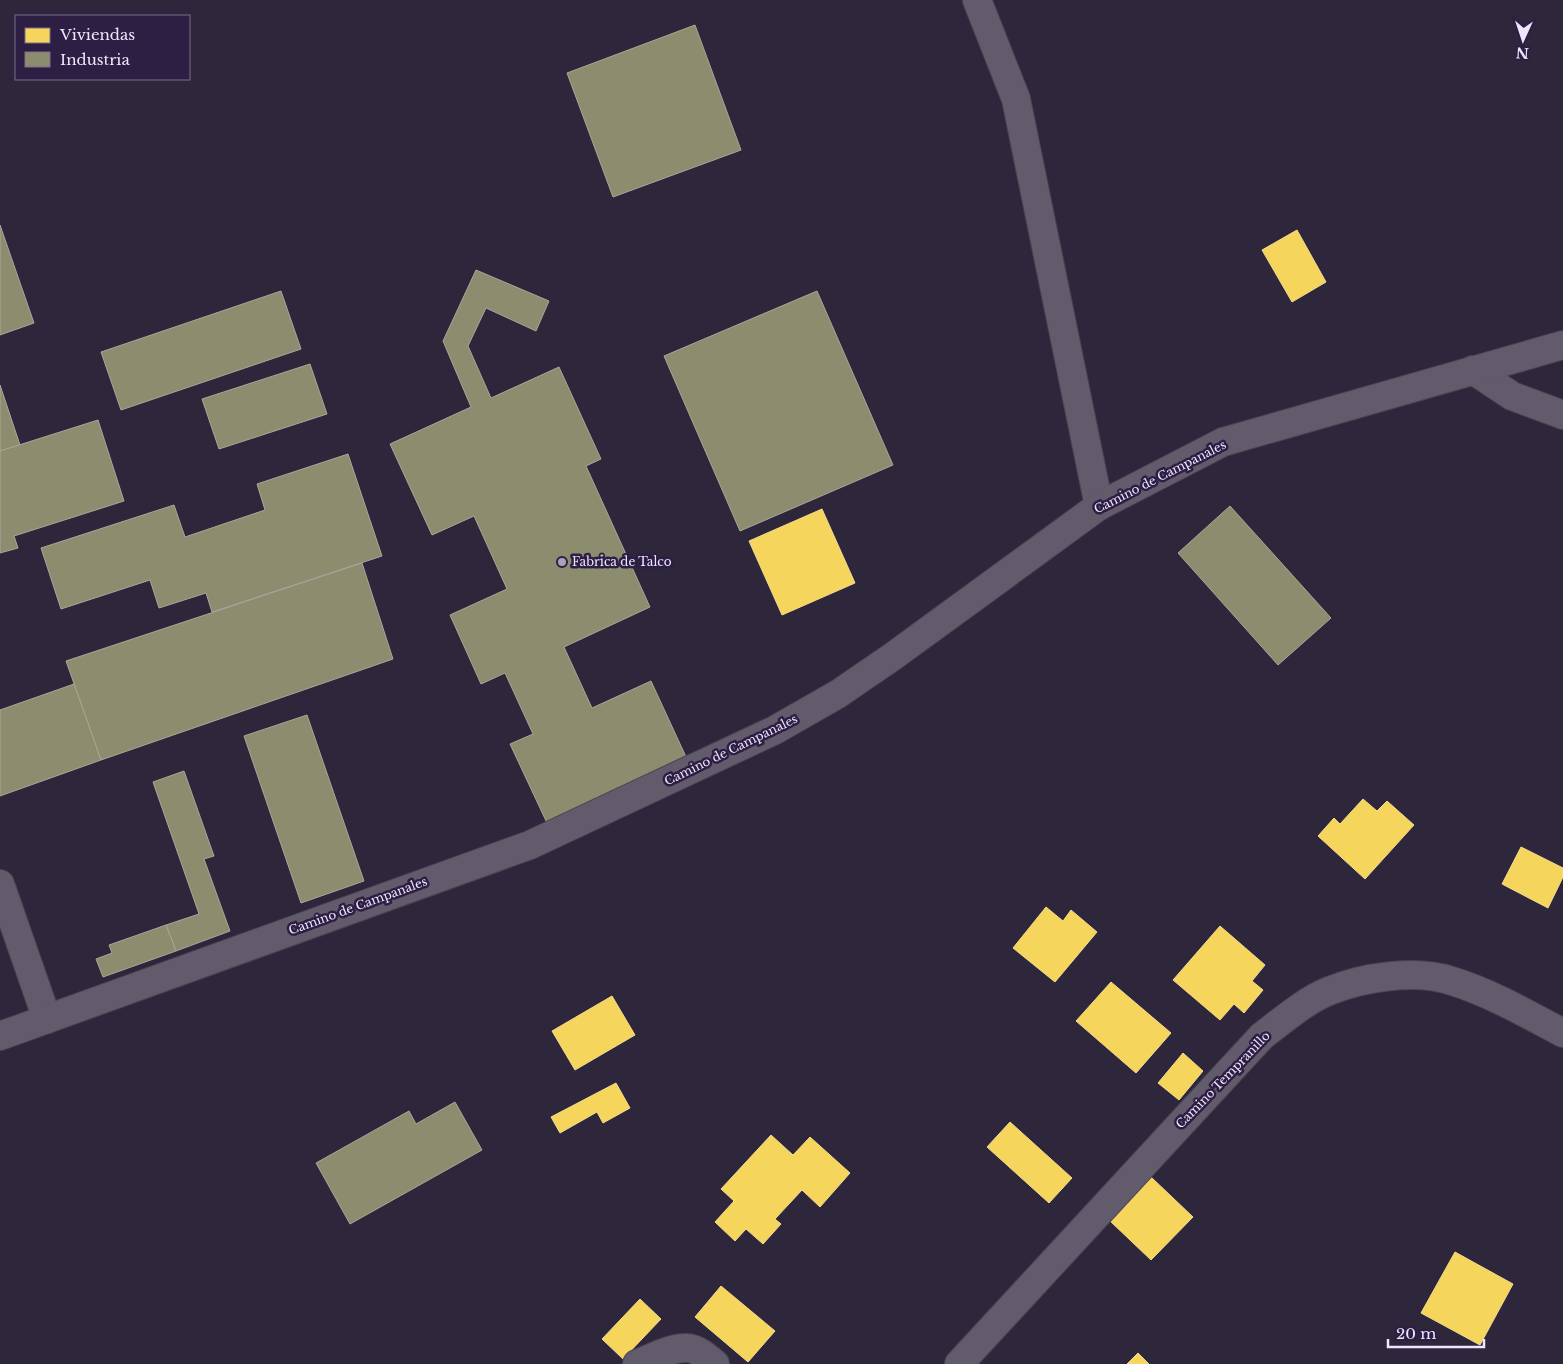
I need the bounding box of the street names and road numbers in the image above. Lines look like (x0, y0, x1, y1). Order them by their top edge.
street label: Camino de Campanales (1091, 437, 1228, 516)
street label: Camino de Campanales (662, 711, 800, 788)
street label: Camino de Campanales (287, 873, 429, 938)
street label: Camino Tempranillo (1172, 1028, 1273, 1131)

